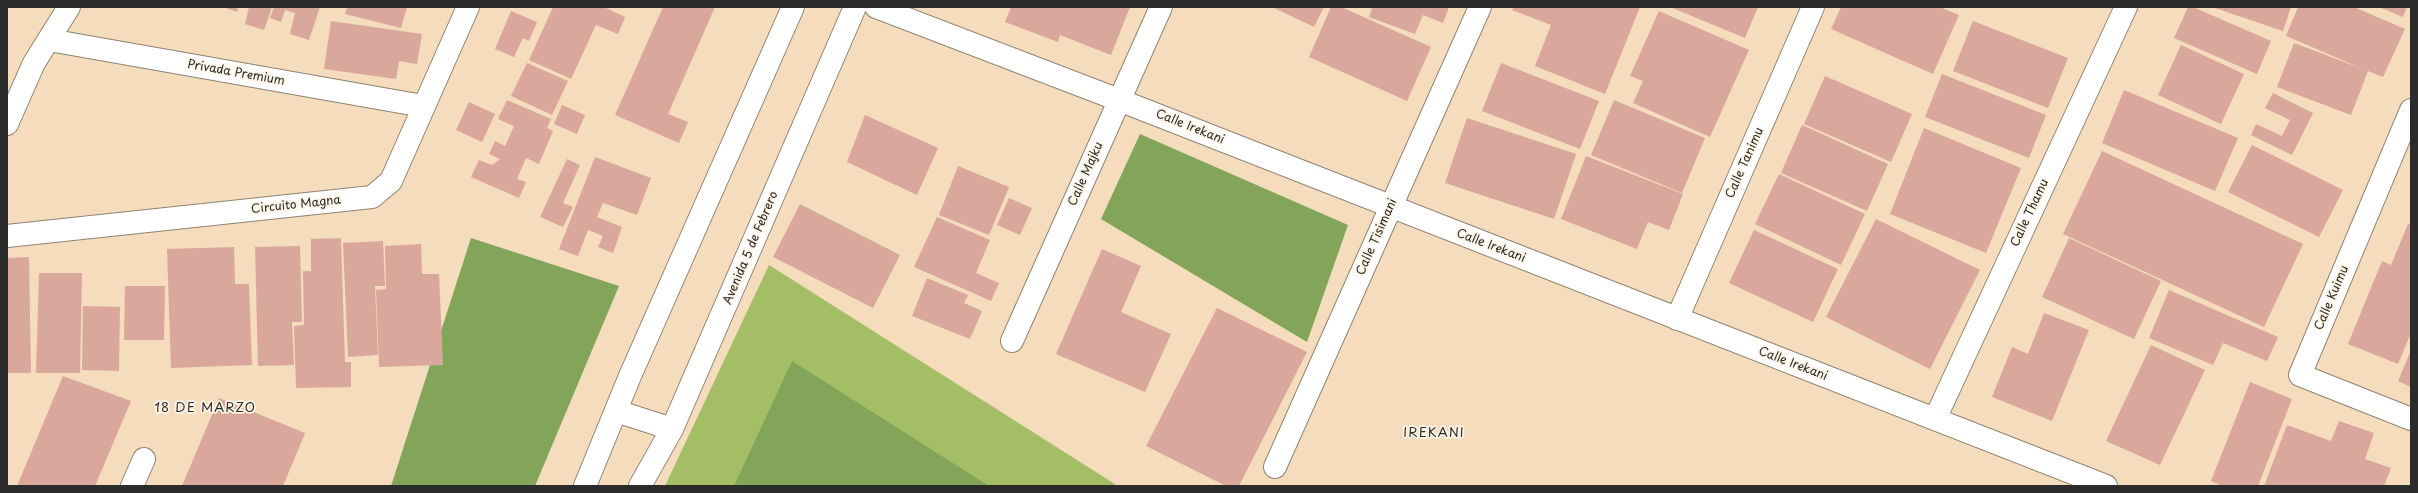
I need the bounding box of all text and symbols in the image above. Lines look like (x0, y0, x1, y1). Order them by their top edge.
street label: Privada Premium (186, 57, 286, 89)
street label: Calle Irekani (1154, 107, 1226, 147)
street label: Calle Tanimu (1723, 125, 1767, 201)
street label: Calle Majku (1065, 140, 1107, 208)
street label: Calle Thamu (2008, 177, 2052, 249)
street label: Avenida 5 de Febrero (721, 189, 781, 307)
street label: Circuito Magna (251, 193, 341, 217)
street label: Calle Tisimani (1354, 196, 1400, 278)
street label: Calle Irekani (1454, 226, 1528, 266)
street label: Calle Kuimu (2312, 264, 2352, 332)
street label: Calle Irekani (1756, 344, 1830, 384)
district label: 18 DE MARZO (155, 400, 255, 416)
district label: IREKANI (1403, 425, 1465, 441)

